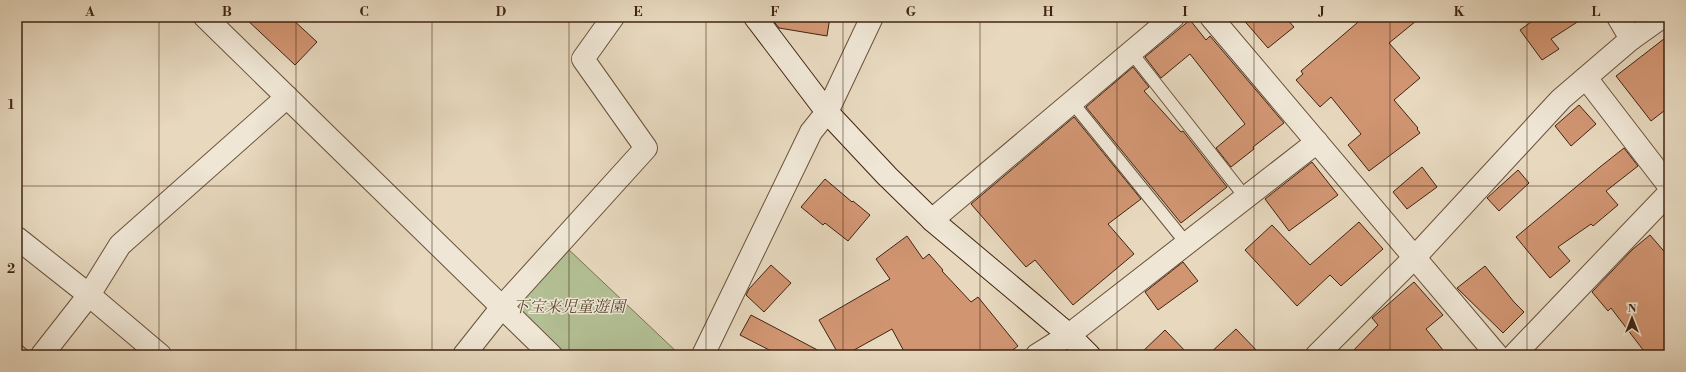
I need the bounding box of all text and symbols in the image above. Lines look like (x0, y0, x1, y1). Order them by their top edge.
text: A (84, 4, 95, 20)
text: B (222, 4, 232, 20)
text: C (359, 4, 369, 20)
text: D (496, 4, 506, 20)
text: E (633, 4, 643, 20)
text: F (770, 4, 780, 20)
text: G (906, 4, 917, 20)
text: H (1043, 4, 1054, 20)
text: I (1182, 4, 1188, 20)
text: J (1317, 4, 1325, 20)
text: K (1454, 4, 1465, 20)
text: L (1592, 4, 1601, 20)
text: 1 (8, 97, 15, 113)
text: 2 (7, 261, 15, 277)
park label: 下宝来児童遊園 (513, 297, 628, 317)
north arrow (1612, 298, 1652, 338)
text: N (1628, 302, 1637, 316)

